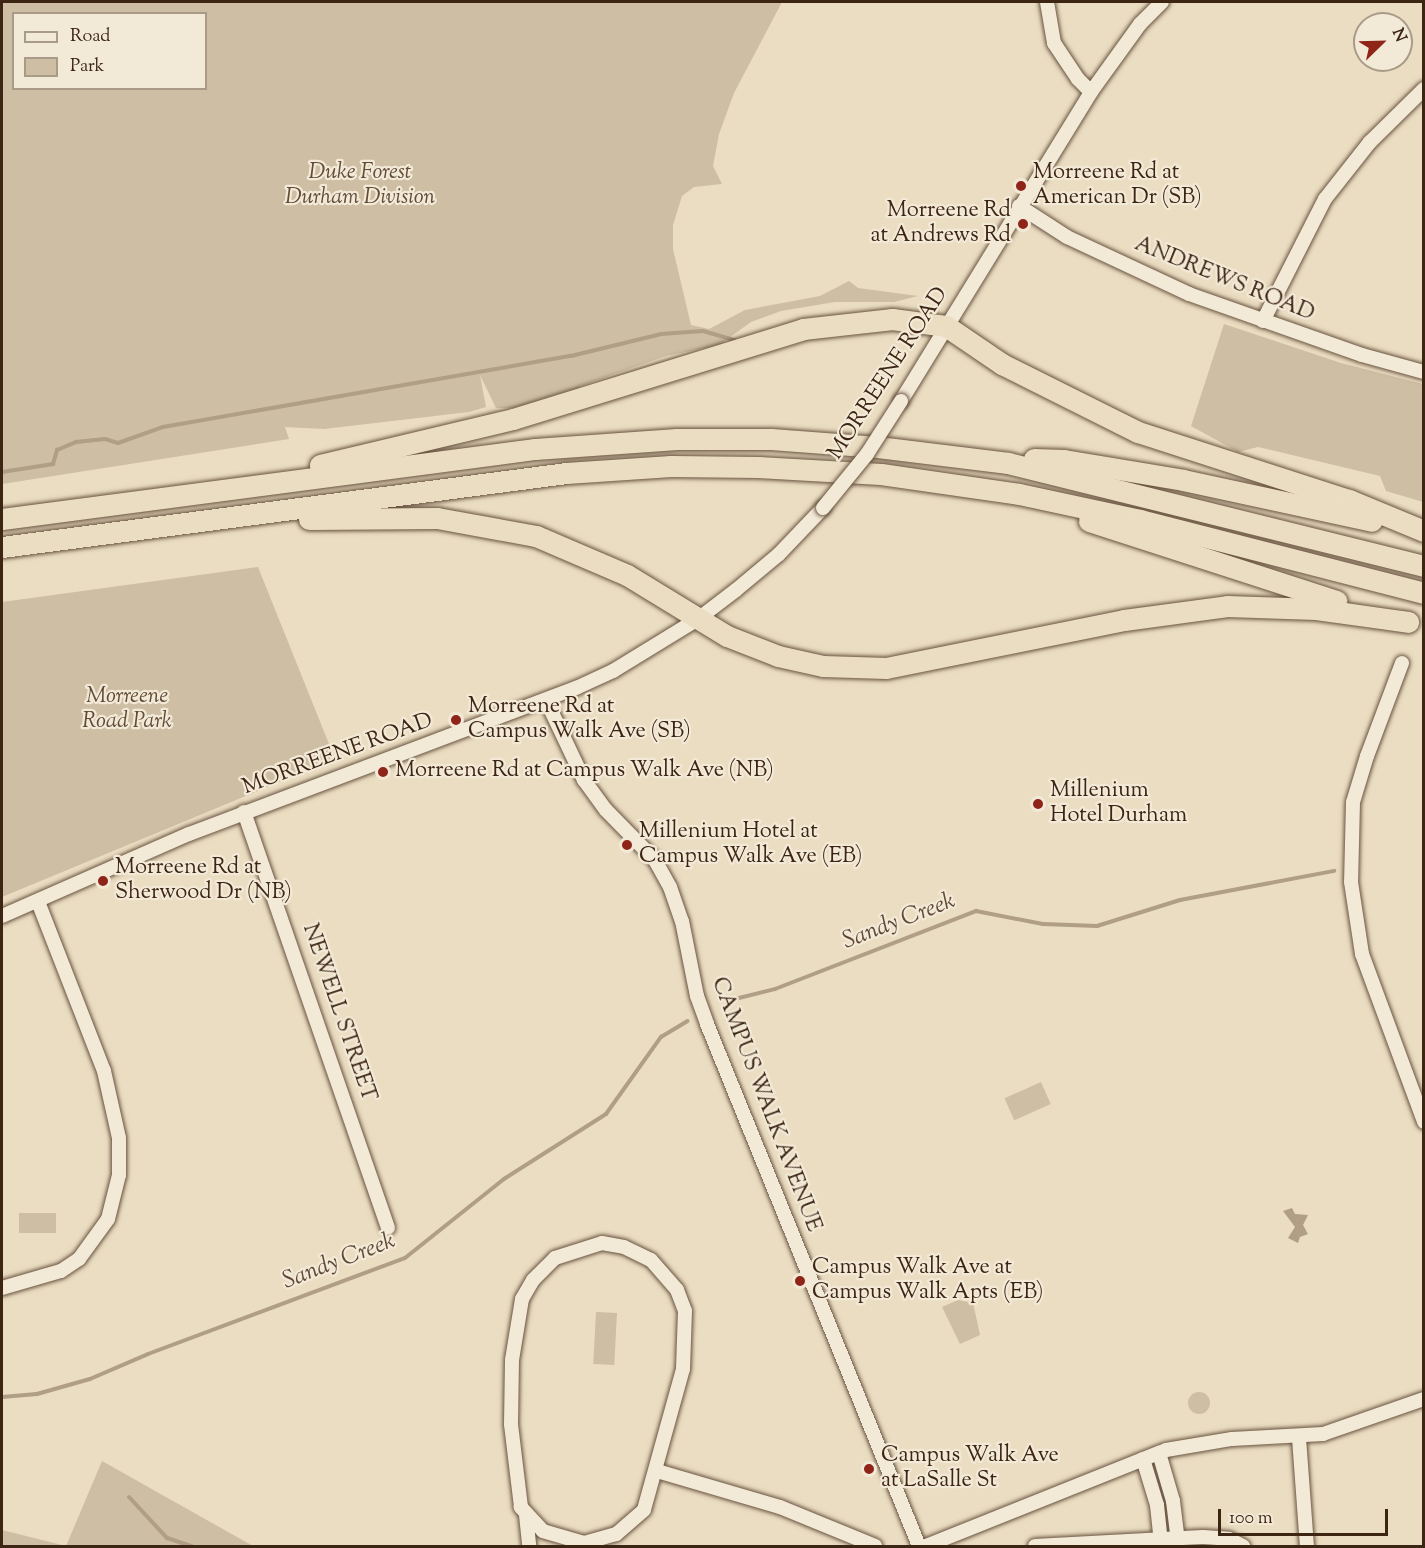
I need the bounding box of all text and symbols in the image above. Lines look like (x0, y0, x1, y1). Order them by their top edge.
legend (12, 12, 207, 90)
north arrow (1353, 12, 1413, 72)
text: Road (70, 24, 110, 50)
text: N (1385, 25, 1411, 46)
text: Park (70, 54, 104, 80)
park label: Duke Forest Durham Division (285, 160, 435, 212)
place label: Morreene Rd at American Dr (SB) (1033, 160, 1202, 212)
marker: Morreene Rd at American Dr (SB) (1014, 179, 1028, 193)
place label: Morreene Rd at Andrews Rd (870, 198, 1011, 249)
marker: Morreene Rd at Andrews Rd (1016, 217, 1030, 231)
street label: ANDREWS ROAD (1130, 232, 1318, 328)
street label: MORREENE ROAD (823, 283, 955, 465)
park label: Morreene Road Park (82, 684, 172, 736)
place label: Morreene Rd at Campus Walk Ave (SB) (468, 694, 691, 746)
street label: MORREENE ROAD (239, 708, 437, 802)
marker: Morreene Rd at Campus Walk Ave (SB) (449, 713, 463, 727)
place label: Morreene Rd at Campus Walk Ave (NB) (395, 759, 774, 785)
marker: Morreene Rd at Campus Walk Ave (NB) (376, 765, 390, 779)
place label: Millenium Hotel Durham (1050, 778, 1187, 830)
marker: Millenium Hotel Durham (1031, 797, 1045, 811)
place label: Millenium Hotel at Campus Walk Ave (EB) (639, 819, 862, 870)
marker: Millenium Hotel at Campus Walk Ave (EB) (620, 838, 634, 852)
place label: Morreene Rd at Sherwood Dr (NB) (115, 855, 292, 906)
marker: Morreene Rd at Sherwood Dr (NB) (96, 874, 110, 888)
water label: Sandy Creek (839, 887, 959, 957)
street label: NEWELL STREET (295, 921, 381, 1105)
street label: CAMPUS WALK AVENUE (704, 974, 826, 1236)
water label: Sandy Creek (279, 1227, 399, 1297)
place label: Campus Walk Ave at Campus Walk Apts (EB) (812, 1255, 1044, 1306)
marker: Campus Walk Ave at Campus Walk Apts (EB) (793, 1274, 807, 1288)
place label: Campus Walk Ave at LaSalle St (881, 1443, 1059, 1494)
marker: Campus Walk Ave at LaSalle St (862, 1462, 876, 1476)
scale bar (1221, 1497, 1390, 1535)
text: 100 m (1229, 1506, 1273, 1532)

